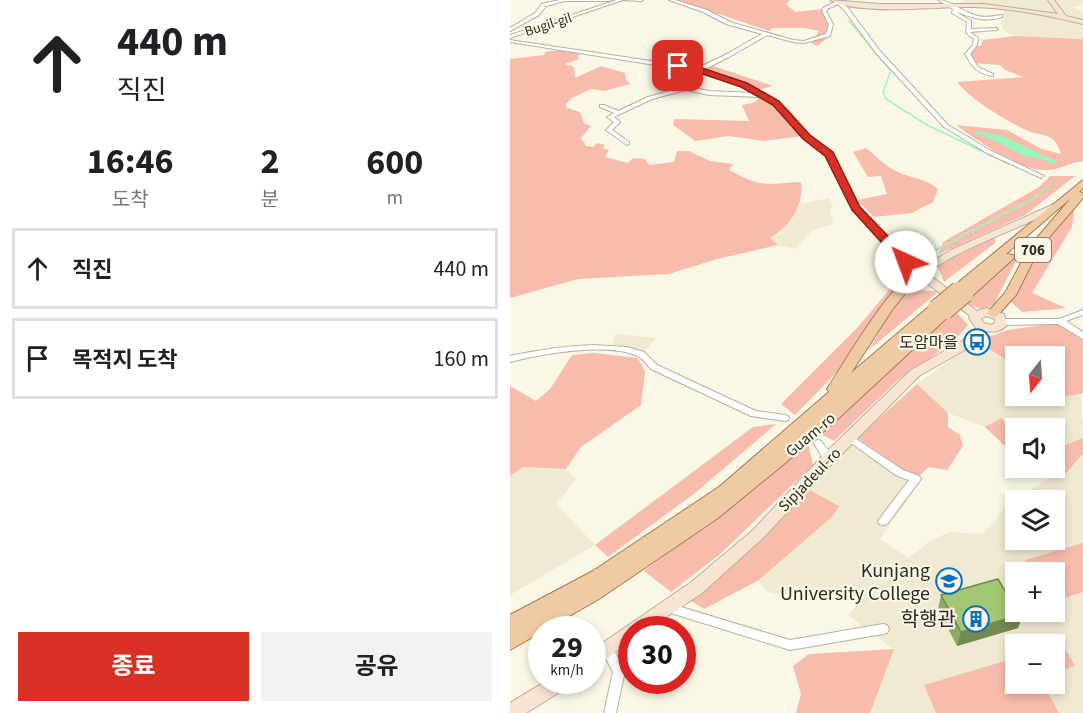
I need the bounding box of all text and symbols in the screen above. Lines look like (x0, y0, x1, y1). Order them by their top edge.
street label: Bugil-gil (522, 8, 575, 42)
text: 440 m (117, 12, 228, 72)
icon: ahead (18, 24, 96, 102)
pin (652, 40, 703, 91)
icon: arrive (661, 49, 694, 82)
text: 직진 (117, 71, 167, 110)
text: 16:46 (87, 136, 174, 187)
text: 2 (260, 136, 279, 187)
text: 600 (366, 137, 423, 188)
text: m (386, 184, 403, 212)
text: 도착 (112, 186, 149, 214)
text: 분 (261, 186, 279, 214)
position arrow (874, 230, 938, 294)
road number: 706 (1015, 238, 1051, 262)
icon: ahead (21, 252, 54, 285)
text: 440 m (434, 253, 489, 285)
text: 직진 (72, 254, 112, 286)
bus stop icon: 도암마을 (962, 327, 992, 357)
place label: 도암마을 (899, 332, 958, 354)
icon: arrive (21, 342, 54, 375)
text: 160 m (434, 343, 489, 375)
text: 목적지 도착 (72, 344, 178, 376)
north arrow (1005, 346, 1065, 406)
map controls (1005, 346, 1065, 694)
street label: Guam-ro (781, 407, 840, 462)
button: sound (1005, 418, 1065, 478)
street label: Sipjadeul-ro (773, 443, 846, 517)
button: layers (1005, 490, 1065, 550)
place label: Kunjang University College (780, 557, 930, 608)
button: + (1005, 562, 1065, 622)
school or university icon: Kunjang University College (934, 566, 964, 596)
building icon: 학행관 (961, 604, 991, 634)
place label: 학행관 (901, 606, 956, 634)
speed limit sign: 30 (618, 616, 696, 694)
text: 29 (551, 626, 583, 669)
button: 종료 (18, 632, 249, 701)
button: 공유 (261, 632, 492, 701)
button: − (1005, 634, 1065, 694)
text: km/h (550, 660, 584, 681)

